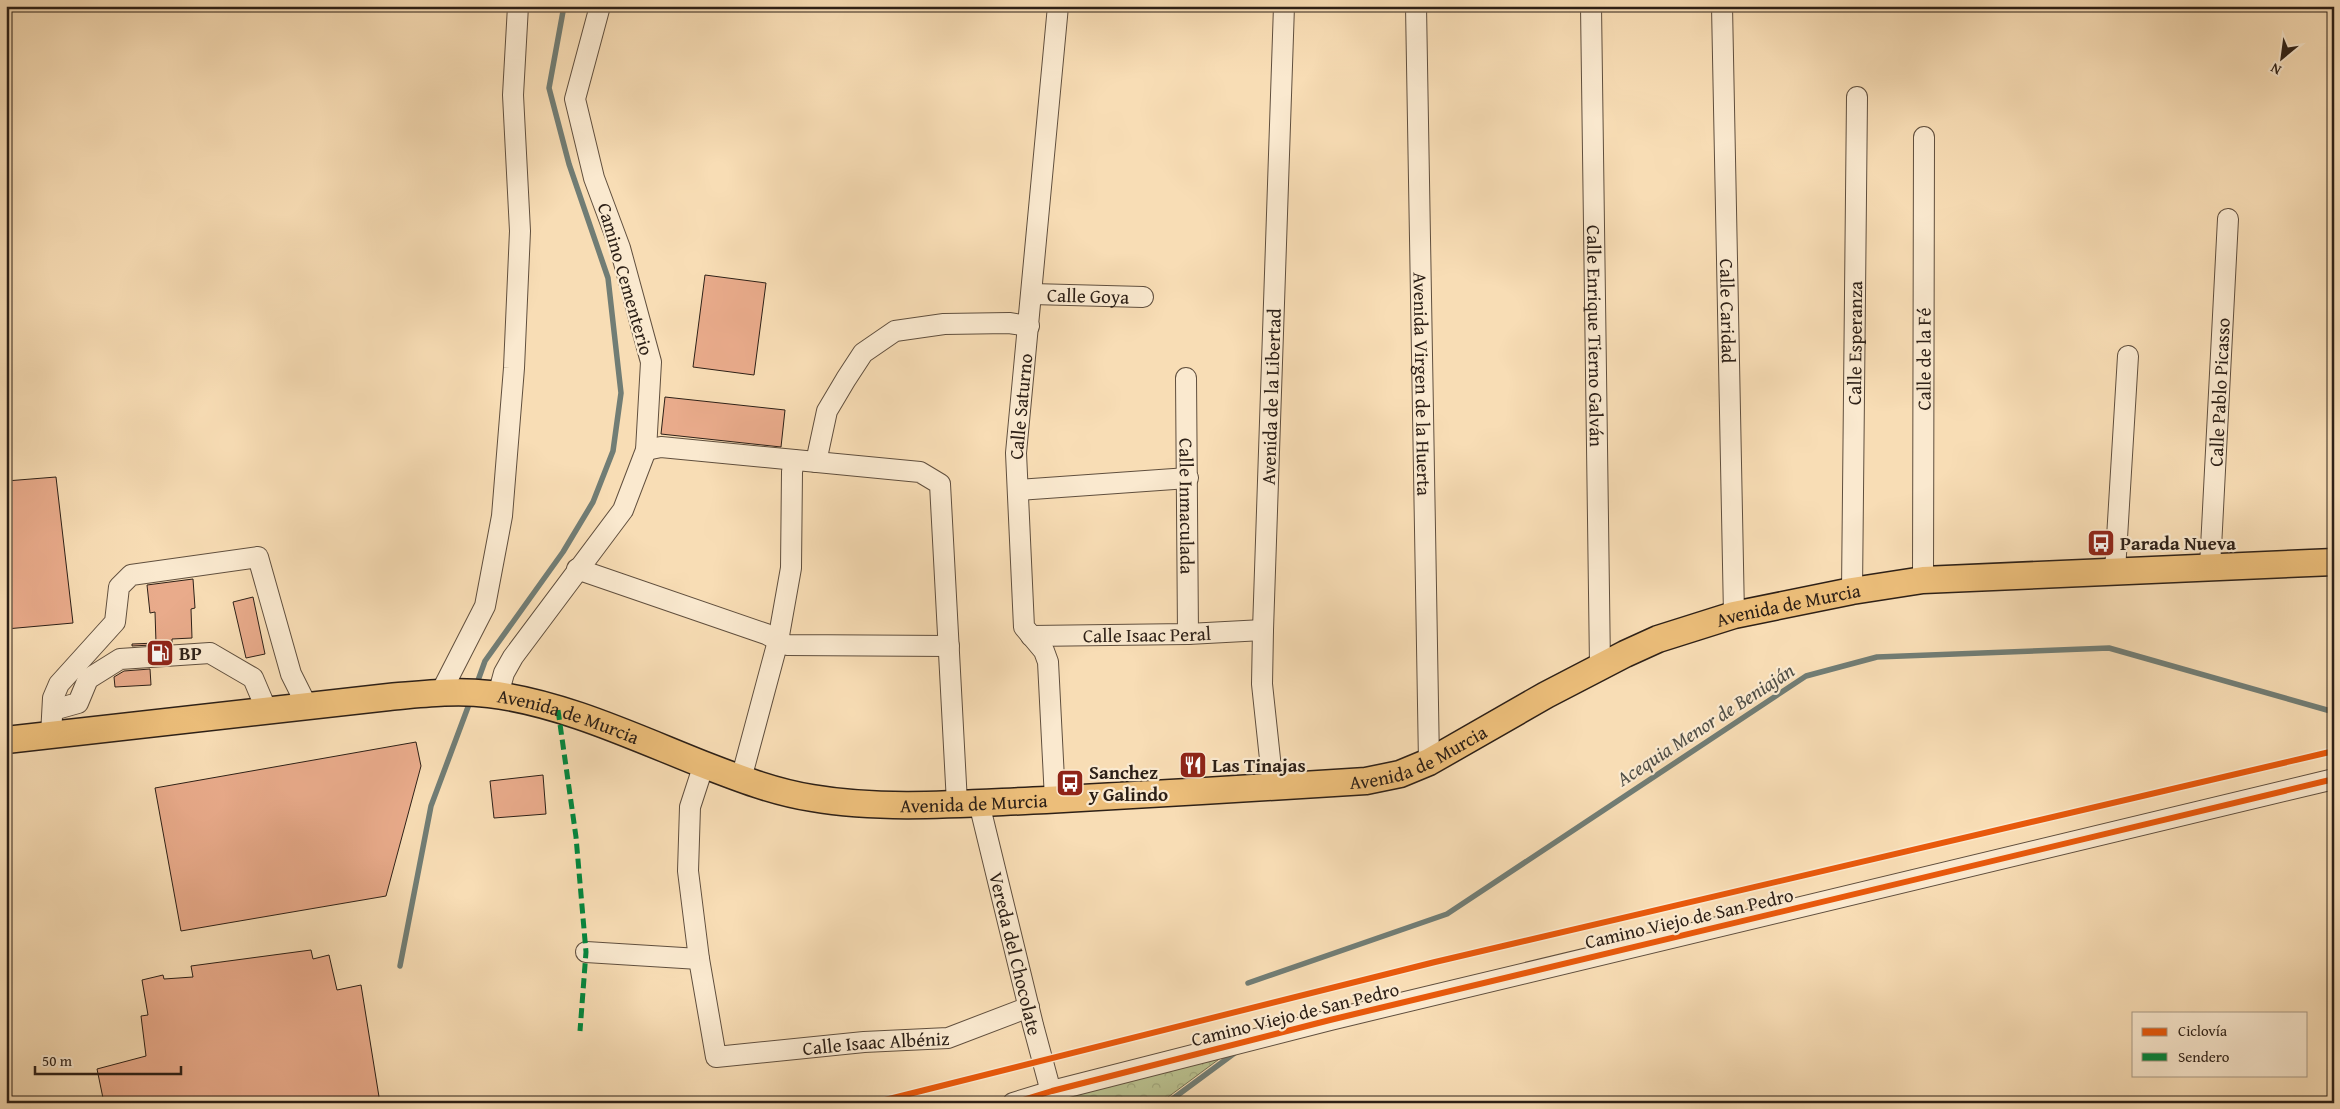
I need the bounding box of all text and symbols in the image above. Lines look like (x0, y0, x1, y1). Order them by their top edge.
north arrow (2258, 32, 2308, 82)
text: N (2266, 58, 2285, 80)
street label: Camino Cementerio (591, 199, 661, 359)
street label: Calle Enrique Tierno Galván (1580, 225, 1611, 447)
street label: Calle Caridad (1713, 258, 1743, 365)
street label: Avenida Virgen de la Huerta (1407, 272, 1438, 496)
street label: Calle Goya (1047, 280, 1129, 311)
street label: Calle Esperanza (1840, 281, 1869, 405)
street label: Avenida de la Libertad (1254, 307, 1288, 485)
street label: Calle de la Fé (1909, 307, 1938, 411)
street label: Calle Pablo Picasso (2201, 317, 2237, 467)
street label: Calle Saturno (1002, 352, 1039, 460)
street label: Calle Inmaculada (1172, 438, 1202, 574)
bus stop icon: Parada Nueva (2086, 528, 2116, 558)
place label: Parada Nueva (2120, 529, 2236, 557)
street label: Avenida de Murcia (1712, 576, 1863, 634)
street label: Calle Isaac Peral (1083, 619, 1212, 649)
fuel station icon: BP (145, 638, 175, 668)
place label: BP (179, 639, 202, 667)
water label: Acequia Menor de Beniaján (1609, 655, 1800, 793)
street label: Avenida de Murcia (495, 681, 643, 751)
street label: Avenida de Murcia (1349, 718, 1492, 796)
restaurant icon: Las Tinajas (1178, 750, 1208, 780)
place label: Las Tinajas (1212, 751, 1306, 779)
place label: Sanchez y Galindo (1088, 758, 1168, 808)
bus stop icon: Sanchez y Galindo (1055, 768, 1085, 798)
street label: Avenida de Murcia (900, 786, 1048, 819)
street label: Vereda del Chocolate (982, 869, 1049, 1039)
street label: Camino Viejo de San Pedro (1582, 880, 1796, 956)
street label: Camino Viejo de San Pedro (1188, 975, 1402, 1053)
legend (2132, 1012, 2308, 1076)
text: Ciclovía (2178, 1020, 2227, 1041)
street label: Calle Isaac Albéniz (801, 1024, 950, 1062)
scale bar (35, 1044, 181, 1076)
text: Sendero (2178, 1046, 2230, 1067)
text: 50 m (42, 1050, 73, 1071)

